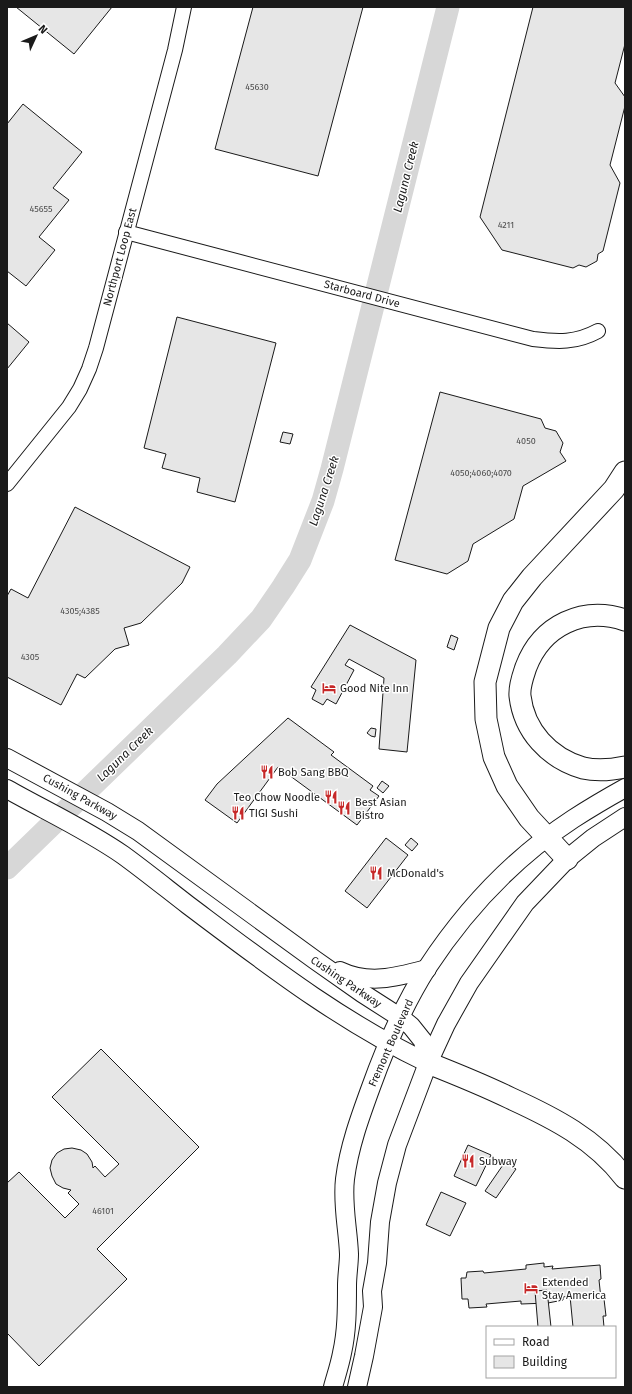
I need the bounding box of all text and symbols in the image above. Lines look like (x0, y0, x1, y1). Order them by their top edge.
north arrow (16, 16, 56, 56)
text: N (36, 22, 50, 37)
house number: 45630 (245, 82, 269, 92)
water label: Laguna Creek (390, 140, 422, 214)
house number: 45655 (30, 204, 53, 214)
street label: Northport Loop East (101, 207, 139, 307)
house number: 4211 (498, 220, 514, 230)
street label: Starboard Drive (323, 278, 401, 310)
house number: 4050 (516, 436, 536, 446)
water label: Laguna Creek (306, 454, 342, 528)
house number: 4050;4060;4070 (450, 468, 512, 478)
house number: 4305;4385 (60, 606, 100, 616)
house number: 4305 (21, 652, 40, 662)
hotel icon: Good Nite Inn (321, 680, 337, 696)
place label: Good Nite Inn (340, 682, 409, 695)
water label: Laguna Creek (94, 723, 156, 784)
restaurant icon: Bob Sang BBQ (259, 764, 275, 780)
place label: Bob Sang BBQ (278, 766, 349, 779)
street label: Cushing Parkway (41, 771, 120, 823)
restaurant icon: Teo Chow Noodle (323, 789, 339, 805)
place label: Teo Chow Noodle (234, 791, 320, 804)
place label: Best Asian Bistro (355, 796, 407, 822)
restaurant icon: Best Asian Bistro (336, 800, 352, 816)
restaurant icon: TIGI Sushi (230, 805, 246, 821)
place label: TIGI Sushi (249, 807, 298, 820)
restaurant icon: McDonald's (368, 865, 384, 881)
place label: McDonald's (387, 867, 444, 880)
street label: Cushing Parkway (308, 953, 384, 1011)
street label: Fremont Boulevard (366, 997, 416, 1089)
restaurant icon: Subway (460, 1153, 476, 1169)
place label: Subway (479, 1155, 518, 1168)
house number: 46101 (92, 1206, 114, 1216)
place label: Extended Stay America (542, 1276, 606, 1302)
hotel icon: Extended Stay America (523, 1280, 539, 1296)
legend (486, 1326, 616, 1378)
text: Road (522, 1335, 550, 1349)
text: Building (522, 1355, 568, 1369)

